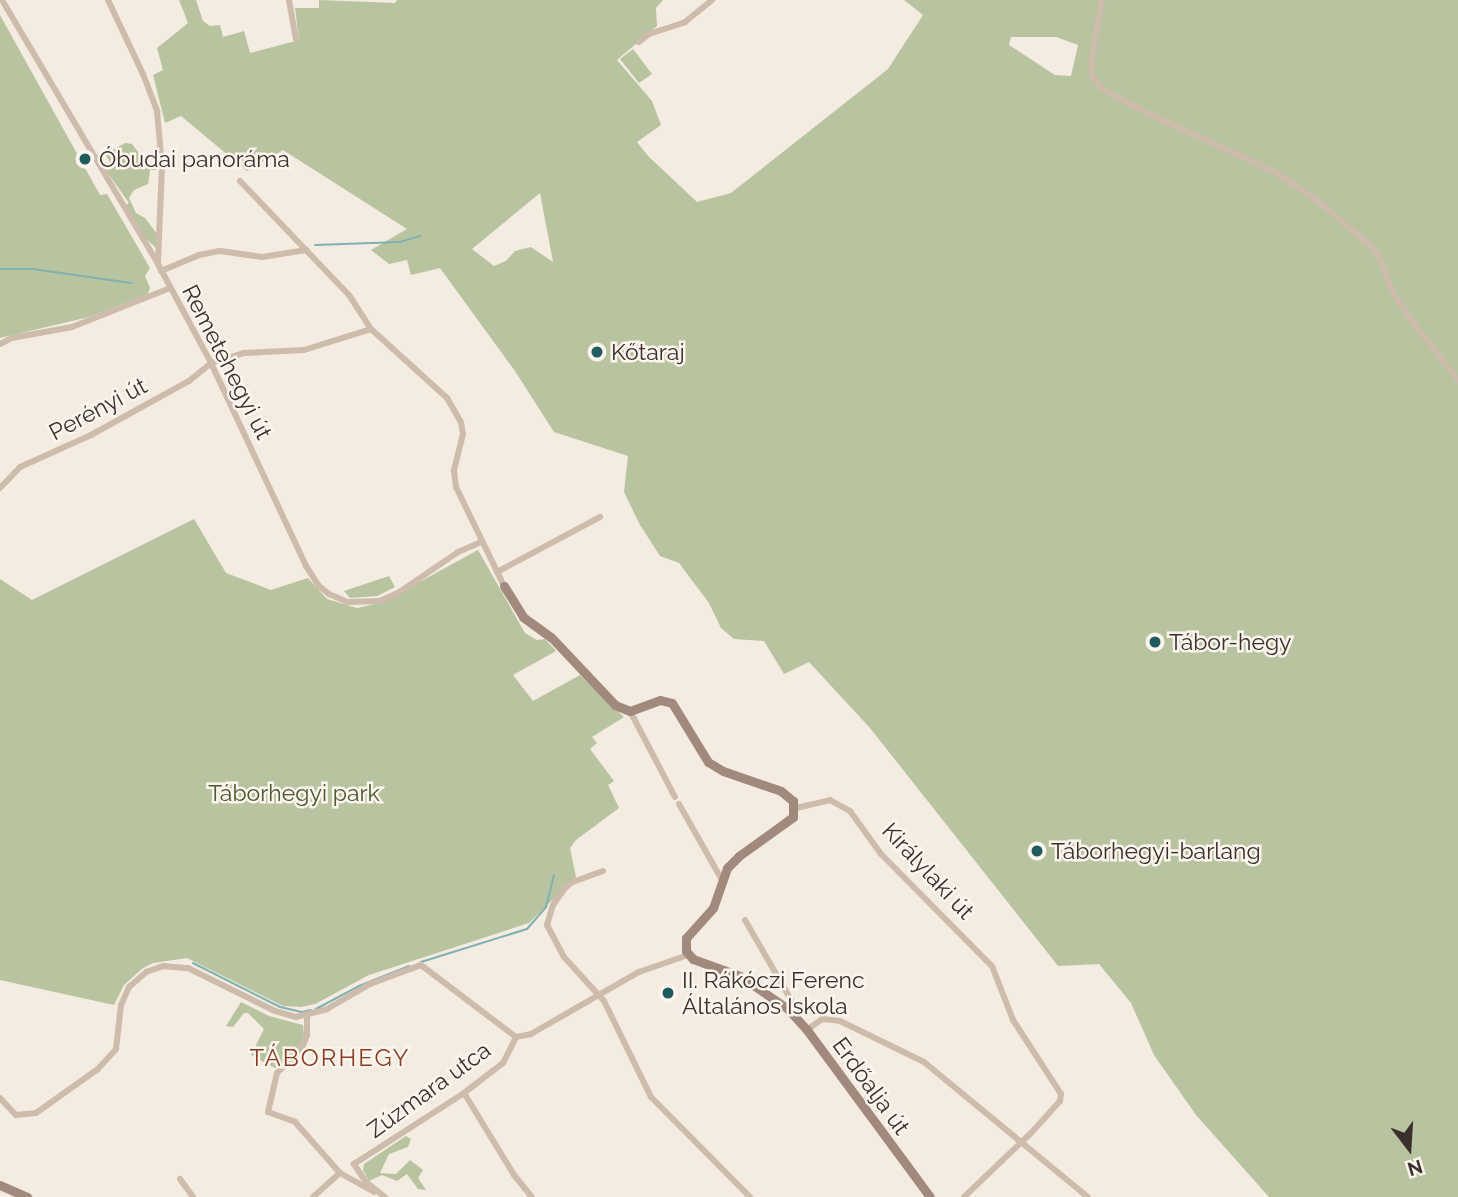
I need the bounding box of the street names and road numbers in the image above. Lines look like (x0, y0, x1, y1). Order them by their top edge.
street label: Remetehegyi út (176, 280, 278, 444)
street label: Perényi út (44, 372, 152, 446)
street label: Királylaki út (876, 817, 980, 925)
street label: Erdőalja út (827, 1032, 915, 1140)
street label: Zúzmara utca (362, 1036, 496, 1144)

